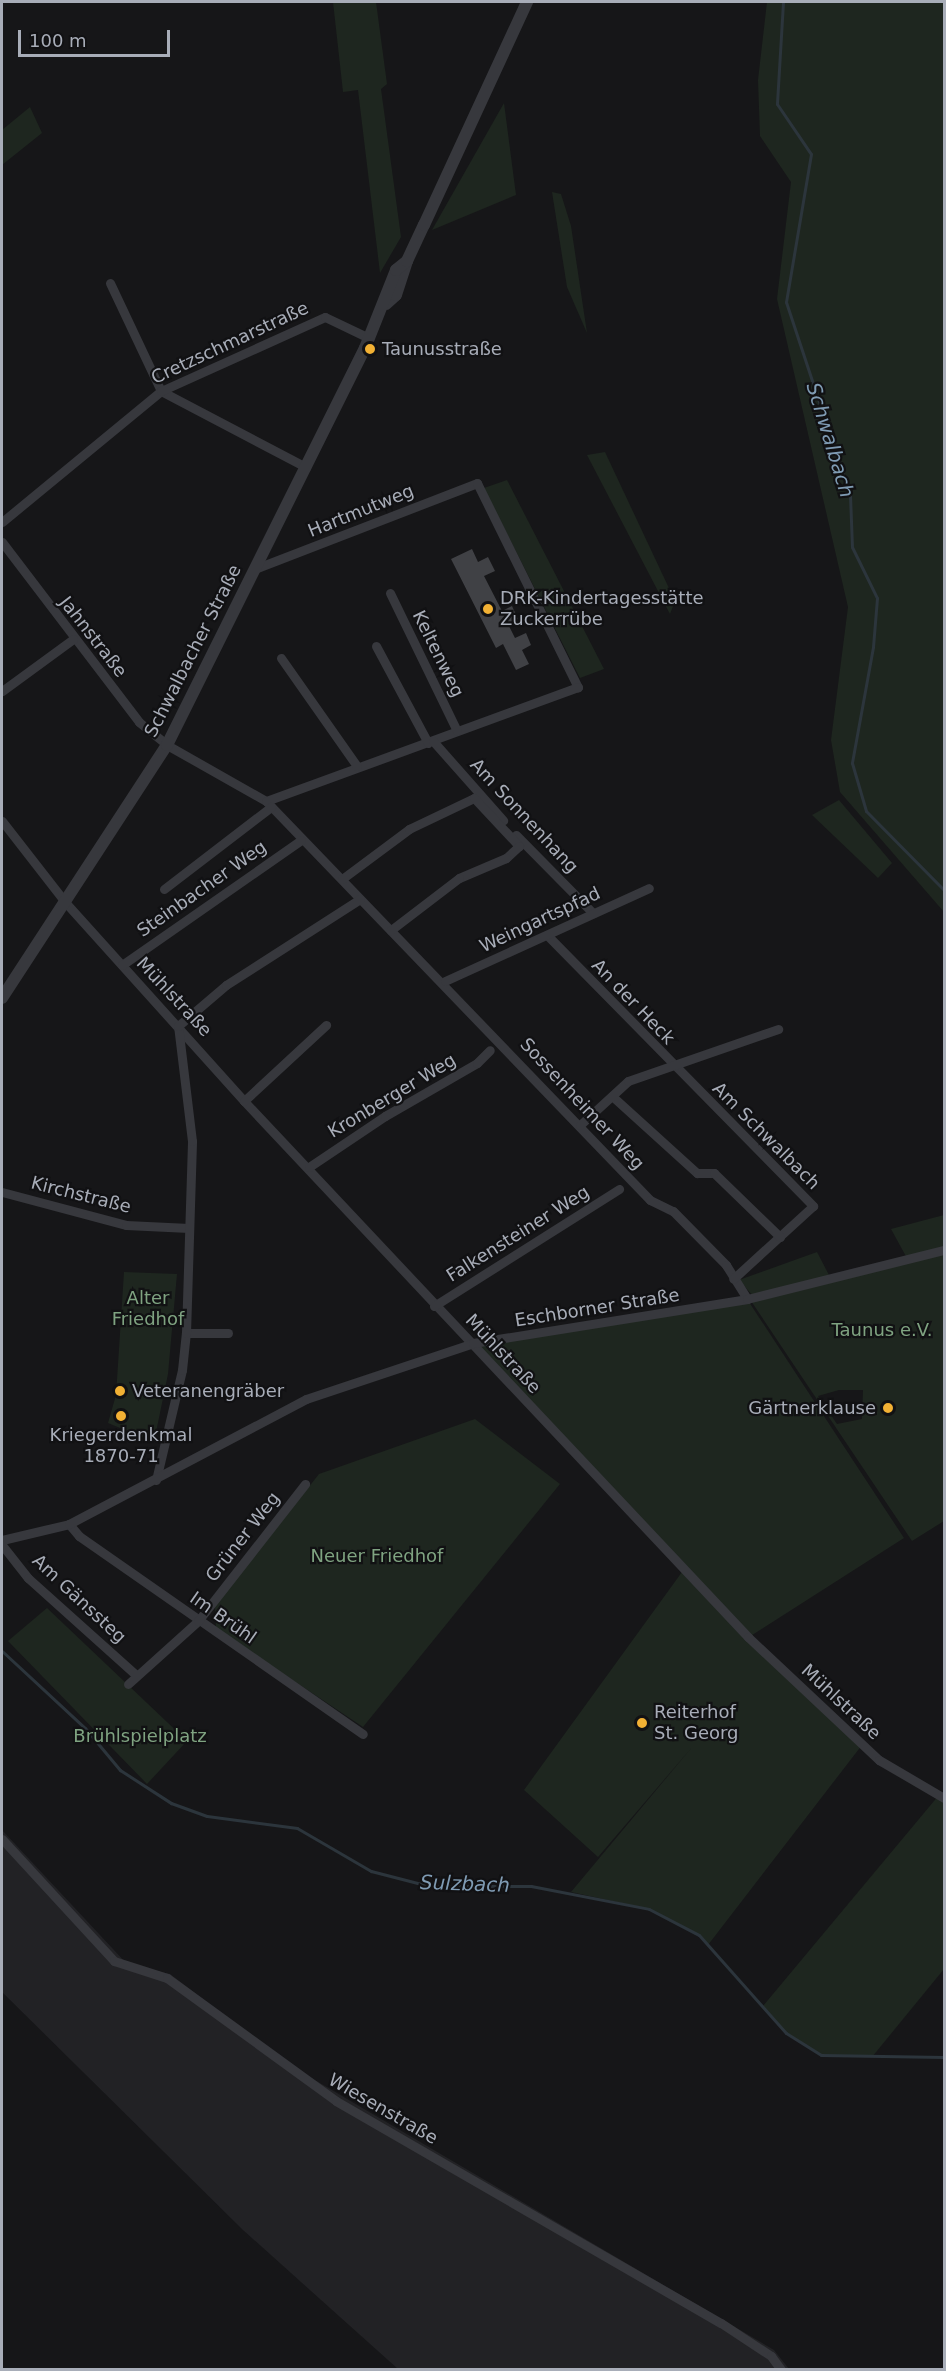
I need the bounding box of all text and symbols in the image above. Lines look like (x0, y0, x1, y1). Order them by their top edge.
scale bar (21, 18, 172, 56)
text: 100 m (29, 30, 87, 51)
street label: Cretzschmarstraße (148, 297, 312, 389)
place label: Taunusstraße (382, 338, 502, 360)
marker: Taunusstraße (363, 342, 377, 356)
water label: Schwalbach (801, 380, 859, 500)
street label: Hartmutweg (305, 480, 417, 542)
street label: Schwalbacher Straße (140, 561, 246, 741)
place label: DRK-Kindertagesstätte Zuckerrübe (500, 588, 704, 630)
street label: Jahnstraße (55, 592, 131, 682)
marker: DRK-Kindertagesstätte Zuckerrübe (481, 602, 495, 616)
street label: Keltenweg (408, 607, 468, 701)
street label: Am Sonnenhang (465, 754, 583, 878)
street label: Steinbacher Weg (133, 836, 271, 942)
street label: Weingartspfad (476, 883, 604, 957)
street label: Mühlstraße (132, 953, 216, 1041)
street label: An der Heck (587, 955, 679, 1049)
street label: Sossenheimer Weg (515, 1034, 649, 1174)
street label: Kronberger Weg (324, 1049, 460, 1143)
street label: Am Schwalbach (708, 1078, 824, 1194)
street label: Kirchstraße (29, 1172, 133, 1218)
street label: Falkensteiner Weg (443, 1181, 593, 1287)
street label: Eschborner Straße (513, 1284, 681, 1332)
park label: Alter Friedhof (112, 1288, 184, 1330)
street label: Mühlstraße (461, 1310, 545, 1398)
park label: Taunus e.V. (832, 1319, 932, 1341)
place label: Veteranengräber (132, 1380, 284, 1402)
marker: Veteranengräber (113, 1384, 127, 1398)
place label: Gärtnerklause (748, 1397, 876, 1419)
marker: Gärtnerklause (881, 1401, 895, 1415)
marker: Kriegerdenkmal 1870-71 (114, 1409, 128, 1423)
place label: Kriegerdenkmal 1870-71 (50, 1425, 192, 1468)
street label: Grüner Weg (201, 1488, 285, 1586)
park label: Neuer Friedhof (311, 1545, 443, 1567)
street label: Am Gänssteg (28, 1550, 130, 1648)
street label: Im Brühl (186, 1587, 260, 1649)
street label: Mühlstraße (797, 1660, 885, 1744)
place label: Reiterhof St. Georg (654, 1702, 738, 1744)
marker: Reiterhof St. Georg (635, 1716, 649, 1730)
park label: Brühlspielplatz (73, 1725, 207, 1747)
water label: Sulzbach (420, 1870, 510, 1898)
street label: Wiesenstraße (325, 2069, 441, 2149)

